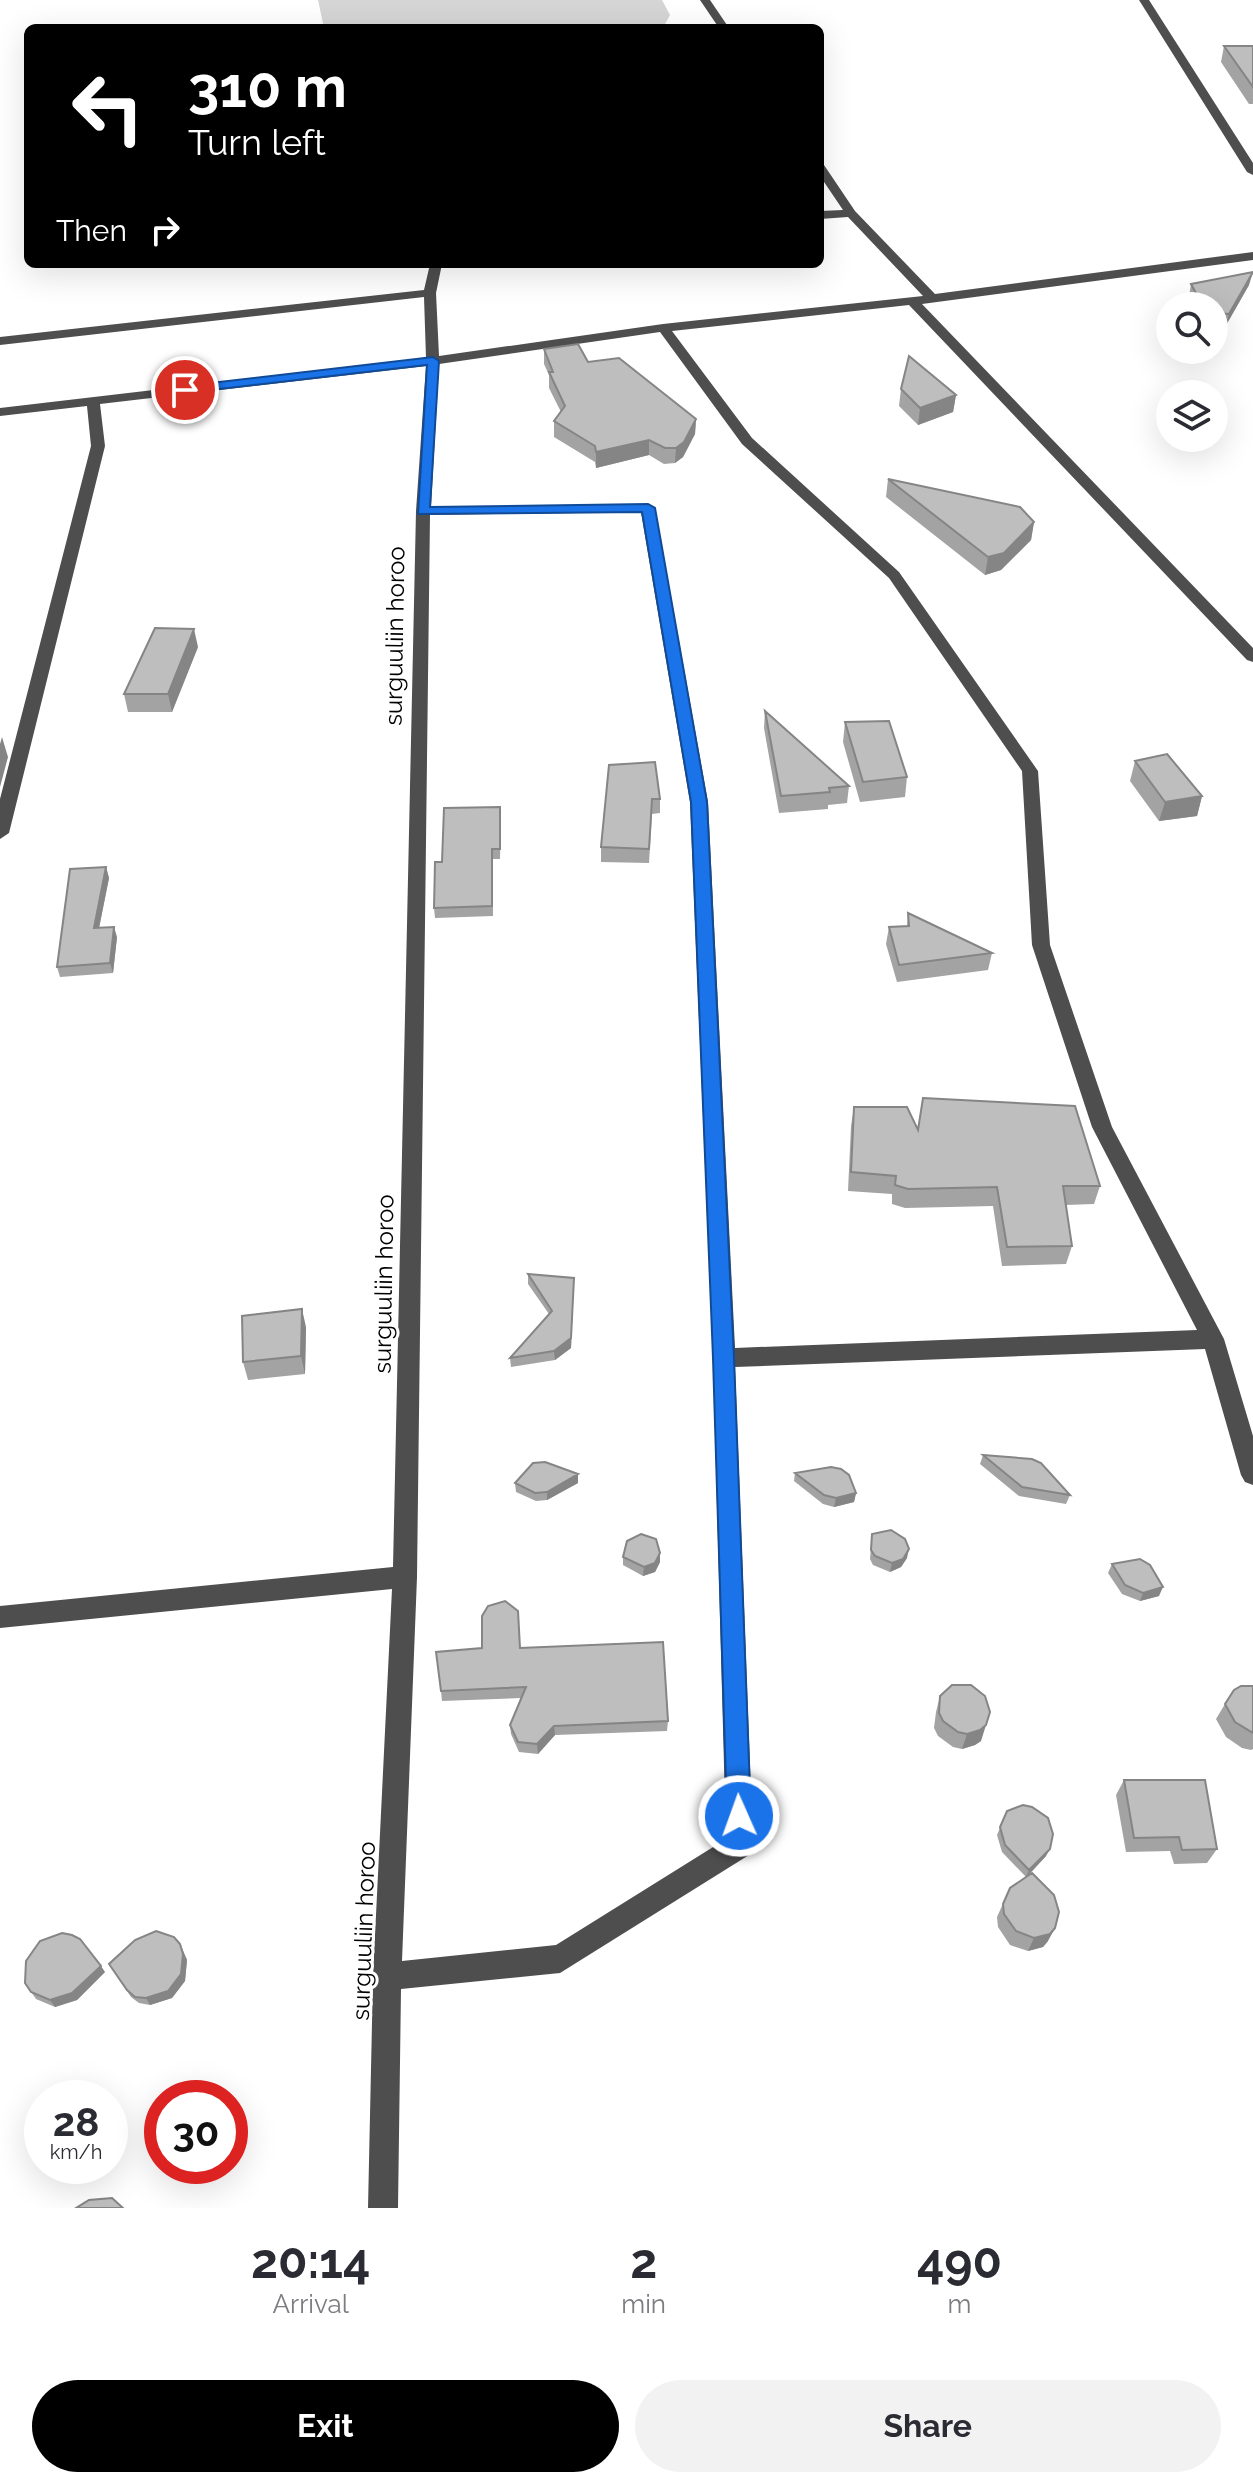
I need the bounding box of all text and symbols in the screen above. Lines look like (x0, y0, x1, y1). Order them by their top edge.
text: 310 m (188, 54, 347, 120)
icon: left (56, 56, 160, 160)
text: Turn left (188, 121, 326, 163)
icon: right (143, 208, 187, 252)
text: Then (56, 213, 127, 248)
map controls (1156, 292, 1228, 452)
button: search (1156, 292, 1228, 364)
pin (151, 356, 219, 424)
icon: arrive (163, 368, 207, 412)
button: layers (1156, 380, 1228, 452)
street label: surguuliin horoo (378, 546, 411, 726)
street label: surguuliin horoo (367, 1194, 400, 1374)
position arrow (697, 1774, 781, 1858)
street label: surguuliin horoo (346, 1841, 381, 2021)
speed limit sign: 30 (144, 2080, 248, 2184)
text: 28 (53, 2098, 99, 2145)
text: km/h (50, 2140, 102, 2164)
text: 20:14 (251, 2233, 370, 2289)
text: 2 (630, 2233, 657, 2289)
text: 490 (917, 2233, 1002, 2289)
text: Arrival (273, 2289, 349, 2319)
text: min (621, 2289, 666, 2319)
text: m (948, 2289, 971, 2319)
button: Exit (32, 2380, 619, 2472)
button: Share (635, 2380, 1221, 2472)

